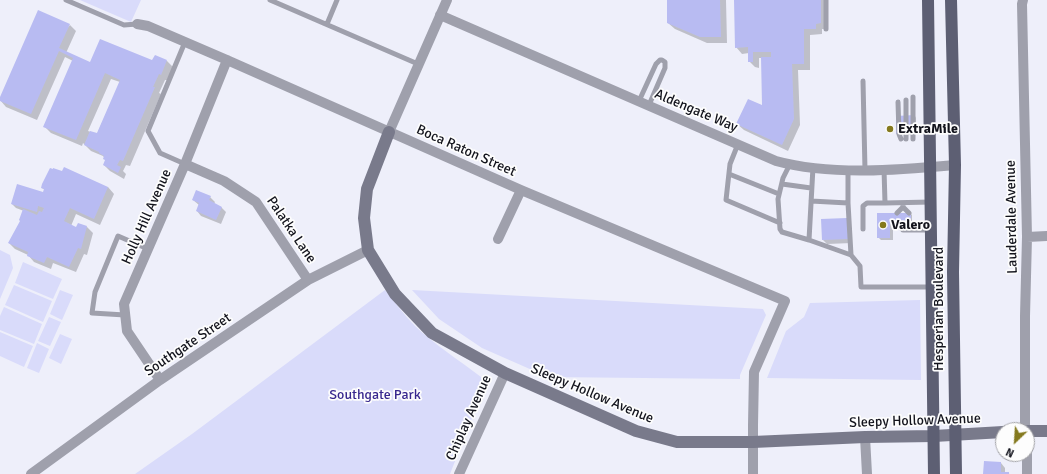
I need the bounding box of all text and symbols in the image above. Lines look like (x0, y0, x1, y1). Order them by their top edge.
street label: Aldengate Way (652, 86, 740, 136)
place label: ExtraMile (898, 121, 958, 137)
street label: Boca Raton Street (414, 122, 518, 180)
marker: ExtraMile (885, 124, 895, 134)
street label: Lauderdale Avenue (1003, 160, 1021, 274)
street label: Holly Hill Avenue (118, 167, 176, 267)
street label: Palatka Lane (263, 193, 319, 267)
place label: Valero (891, 217, 930, 233)
marker: Valero (878, 220, 888, 230)
street label: Hesperian Boulevard (931, 247, 947, 371)
street label: Southgate Street (141, 310, 235, 380)
street label: Sleepy Hollow Avenue (528, 361, 656, 427)
street label: Chiplay Avenue (443, 373, 495, 463)
park label: Southgate Park (329, 387, 421, 403)
street label: Sleepy Hollow Avenue (849, 410, 981, 432)
north arrow (995, 422, 1035, 462)
text: N (1004, 445, 1016, 460)

